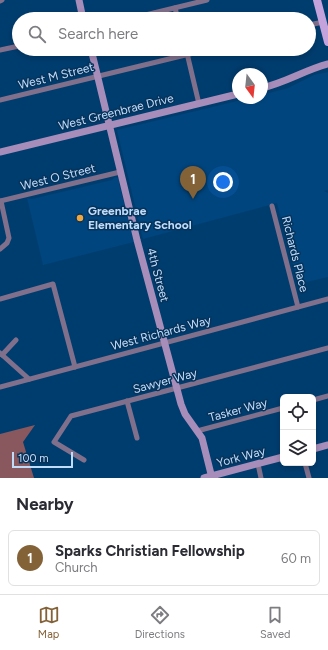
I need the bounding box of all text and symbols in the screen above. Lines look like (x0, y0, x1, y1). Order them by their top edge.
search box (12, 12, 316, 56)
icon: search (26, 23, 48, 45)
text: Search here (58, 25, 138, 43)
street label: West M Street (17, 60, 96, 92)
north arrow (232, 68, 268, 104)
street label: West Greenbrae Drive (57, 91, 175, 133)
street label: West O Street (19, 161, 97, 193)
pin: 1 (180, 166, 206, 199)
your location (213, 172, 233, 192)
place label: Greenbrae Elementary School (88, 204, 192, 232)
marker: Greenbrae Elementary School (75, 213, 85, 223)
street label: Richards Place (279, 214, 311, 294)
street label: 4th Street (144, 247, 172, 304)
street label: West Richards Way (109, 313, 213, 353)
street label: Sawyer Way (131, 366, 199, 396)
map controls (280, 394, 316, 466)
button: locate (280, 394, 316, 430)
street label: Tasker Way (207, 395, 270, 425)
button: layers (280, 430, 316, 466)
street label: York Way (215, 444, 267, 470)
scale bar (12, 450, 73, 469)
text: 100 m (18, 452, 49, 465)
text: Nearby (16, 494, 74, 514)
text: Sparks Christian Fellowship (55, 542, 245, 560)
text: 1 (27, 551, 33, 566)
text: 60 m (281, 551, 311, 566)
text: Church (55, 560, 98, 575)
tab: Map (38, 604, 60, 641)
tab: Directions (135, 604, 185, 641)
tab: Saved (260, 604, 290, 641)

